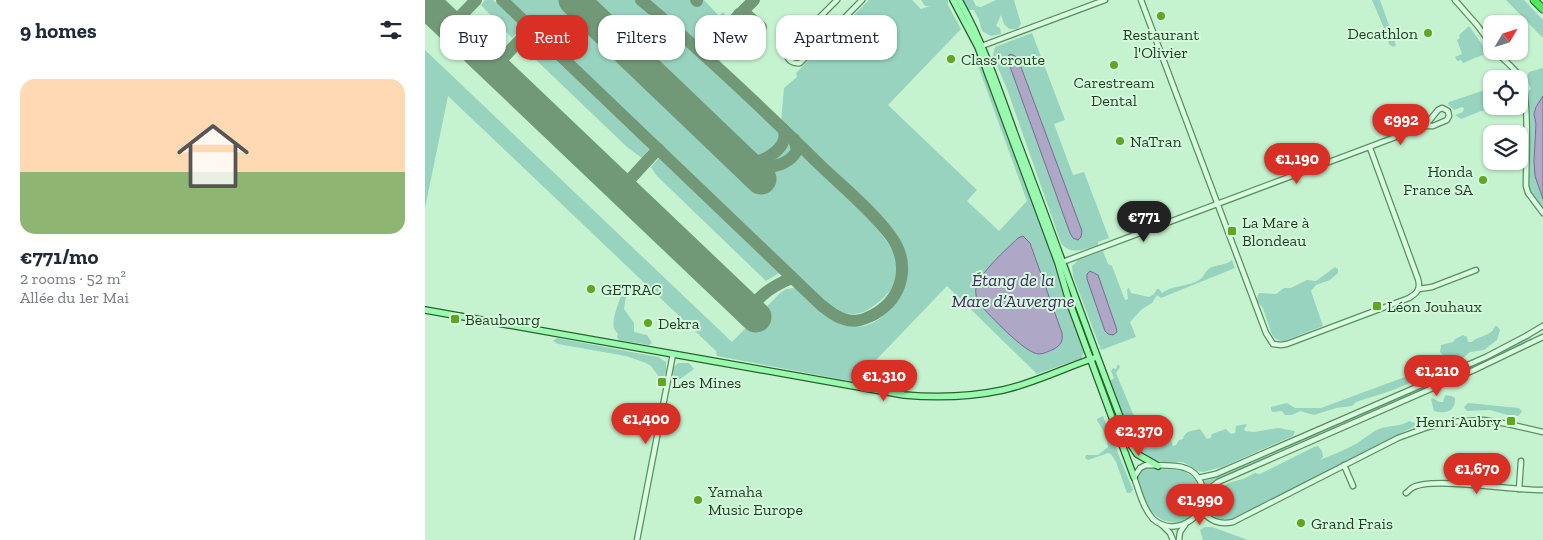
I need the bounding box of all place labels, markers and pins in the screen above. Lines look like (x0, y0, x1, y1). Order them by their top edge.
marker: Restaurant l'Olivier (1155, 10, 1167, 22)
place label: Decathlon (1348, 24, 1419, 43)
place label: Restaurant l'Olivier (1123, 25, 1199, 62)
marker: Decathlon (1422, 27, 1434, 39)
place label: Class'croute (961, 50, 1045, 69)
marker: Class'croute (945, 53, 957, 65)
marker: Carestream Dental (1108, 59, 1120, 71)
place label: Carestream Dental (1073, 73, 1155, 110)
pin: €992 (1371, 104, 1431, 146)
place label: NaTran (1130, 132, 1182, 151)
marker: NaTran (1114, 135, 1126, 147)
pin: €1,190 (1256, 142, 1338, 185)
place label: Honda France SA (1403, 162, 1474, 199)
marker: Honda France SA (1477, 174, 1489, 186)
pin: €771 (1114, 200, 1174, 243)
place label: La Mare à Blondeau (1242, 213, 1310, 250)
marker: La Mare à Blondeau (1226, 225, 1238, 237)
place label: GETRAC (601, 280, 662, 299)
marker: GETRAC (585, 283, 597, 295)
place label: Léon Jouhaux (1387, 297, 1482, 316)
marker: Léon Jouhaux (1371, 300, 1383, 312)
place label: Beaubourg (465, 310, 540, 329)
marker: Beaubourg (449, 313, 461, 325)
place label: Dekra (658, 314, 700, 333)
marker: Dekra (642, 317, 654, 329)
pin: €1,210 (1396, 354, 1478, 397)
pin: €1,310 (843, 360, 925, 402)
place label: Les Mines (672, 373, 741, 392)
marker: Les Mines (656, 376, 668, 388)
pin: €1,400 (605, 402, 687, 445)
place label: Henri Aubry (1416, 412, 1502, 431)
pin: €2,370 (1098, 414, 1180, 457)
marker: Henri Aubry (1505, 415, 1517, 427)
pin: €1,670 (1436, 452, 1518, 495)
place label: Yamaha Music Europe (707, 482, 803, 519)
pin: €1,990 (1159, 484, 1241, 526)
marker: Yamaha Music Europe (692, 494, 704, 506)
place label: Grand Frais (1311, 514, 1393, 533)
marker: Grand Frais (1295, 517, 1307, 529)

